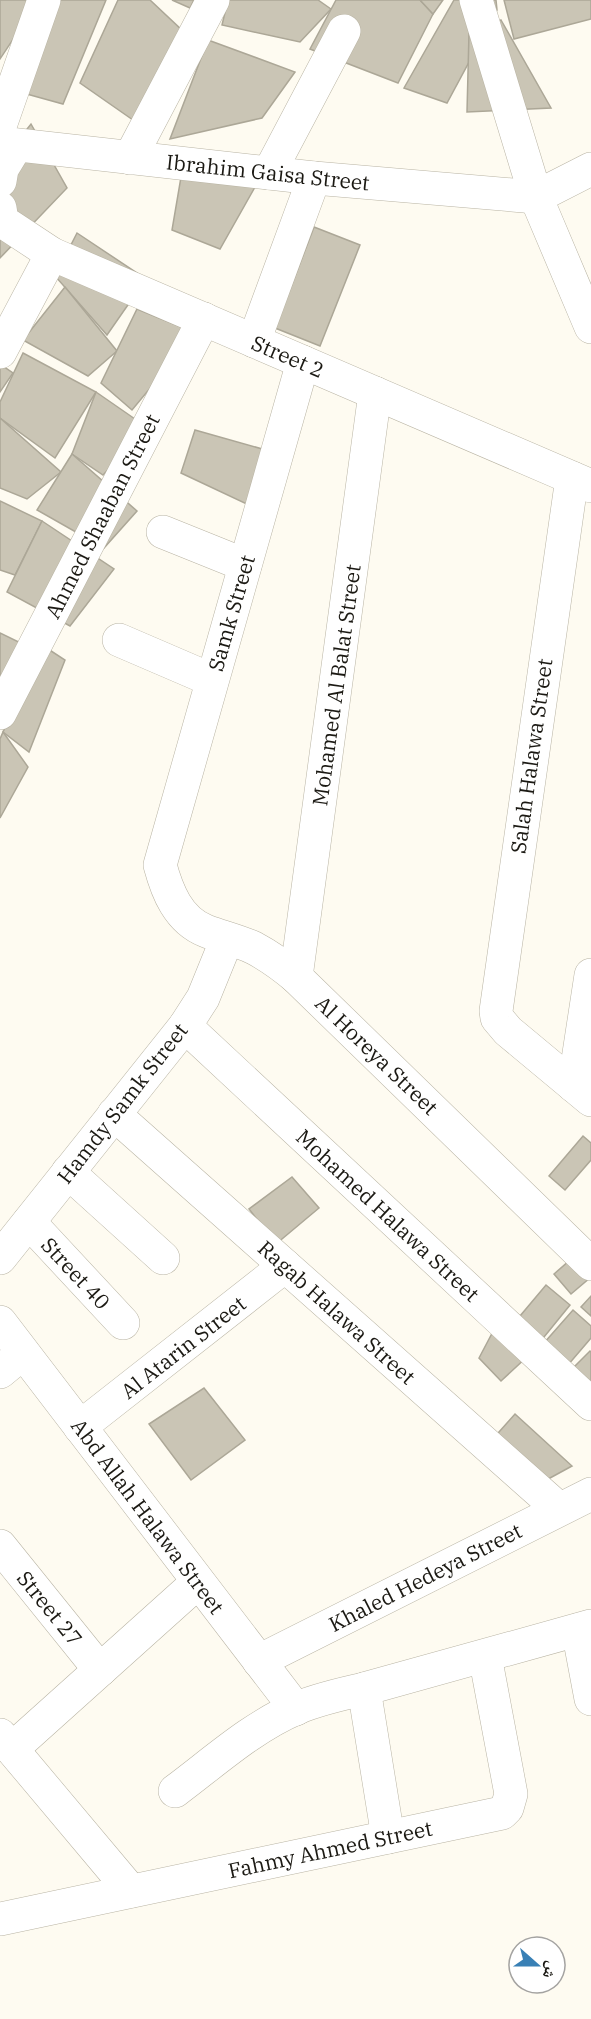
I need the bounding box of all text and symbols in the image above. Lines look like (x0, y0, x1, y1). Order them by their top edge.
street label: Ibrahim Gaisa Street (165, 147, 371, 197)
street label: Street 2 (247, 328, 329, 384)
street label: Ahmed Shaaban Street (38, 409, 166, 623)
street label: Samk Street (201, 551, 261, 675)
street label: Mohamed Al Balat Street (305, 562, 367, 808)
street label: Salah Halawa Street (503, 657, 559, 855)
street label: Al Horeya Street (310, 989, 444, 1121)
street label: Hamdy Samk Street (50, 1017, 194, 1189)
street label: Mohamed Halawa Street (290, 1123, 486, 1307)
street label: Street 40 (35, 1231, 117, 1315)
street label: Ragab Halawa Street (252, 1234, 422, 1390)
street label: Al Atarin Street (115, 1289, 251, 1405)
street label: Abd Allah Halawa Street (65, 1412, 231, 1620)
street label: Khaled Hedeya Street (324, 1516, 526, 1638)
street label: Street 27 (11, 1565, 89, 1651)
street label: Fahmy Ahmed Street (225, 1814, 435, 1884)
north arrow (507, 1935, 567, 1995)
text: ش (539, 1959, 563, 1982)

